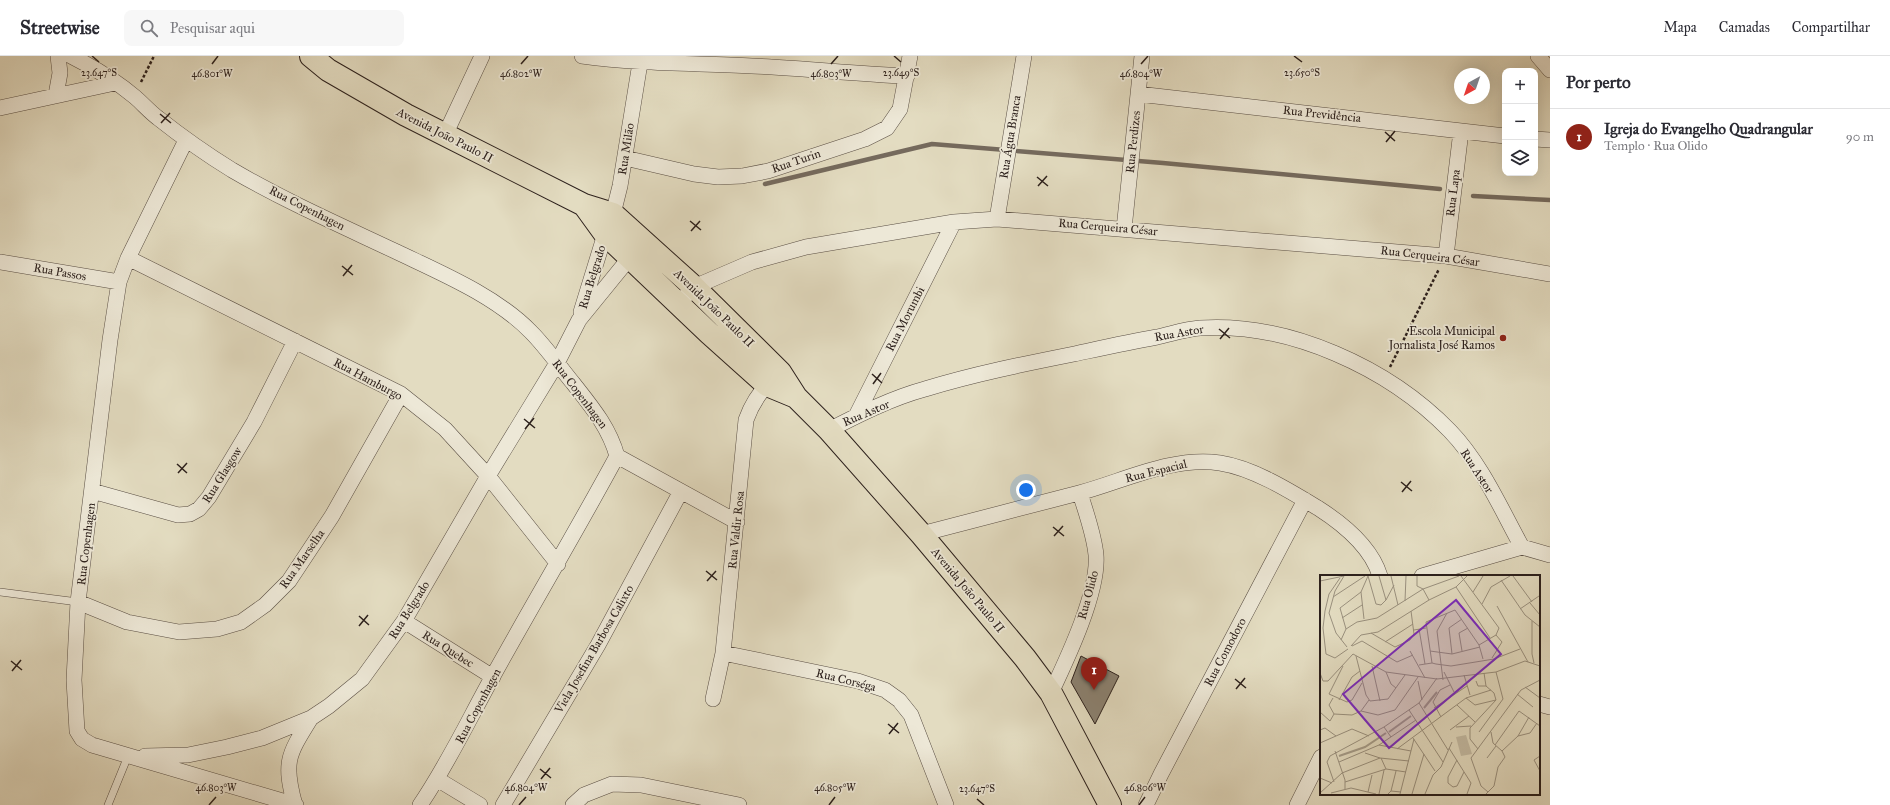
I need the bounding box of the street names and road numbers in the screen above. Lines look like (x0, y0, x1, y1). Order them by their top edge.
street label: Rua Água Branca (996, 93, 1025, 180)
street label: Rua Previdência (1282, 103, 1363, 125)
street label: Avenida João Paulo II (393, 104, 496, 166)
street label: Rua Perdizes (1123, 110, 1143, 174)
street label: Rua Milão (615, 122, 637, 176)
street label: Rua Turin (770, 146, 823, 176)
street label: Rua Lapa (1443, 168, 1463, 217)
street label: Rua Copenhagen (266, 183, 348, 234)
street label: Rua Cerqueira César (1058, 216, 1159, 239)
street label: Rua Belgrado (576, 243, 609, 311)
street label: Rua Cerqueira César (1380, 243, 1481, 270)
street label: Rua Passos (33, 260, 87, 284)
street label: Avenida João Paulo II (669, 265, 757, 351)
street label: Rua Morumbi (883, 284, 928, 354)
street label: Rua Astor (1153, 322, 1205, 344)
street label: Rua Hamburgo (331, 355, 405, 404)
street label: Rua Copenhagen (549, 357, 611, 432)
street label: Rua Astor (840, 397, 892, 429)
street label: Rua Glasgow (199, 444, 246, 506)
street label: Rua Astor (1458, 446, 1497, 496)
street label: Rua Espacial (1124, 456, 1189, 485)
street label: Rua Valdir Rosa (725, 489, 747, 570)
street label: Rua Copenhagen (74, 501, 99, 586)
street label: Rua Marselha (277, 526, 328, 591)
street label: Avenida João Paulo II (927, 544, 1008, 636)
street label: Rua Olido (1075, 569, 1101, 621)
street label: Rua Belgrado (386, 578, 433, 642)
street label: Viela Josefina Barbosa Calixto (551, 582, 637, 717)
street label: Rua Comodoro (1201, 615, 1249, 689)
street label: Rua Quebec (420, 628, 476, 670)
street label: Rua Copenhagen (452, 666, 505, 746)
street label: Rua Corséga (814, 666, 878, 695)

